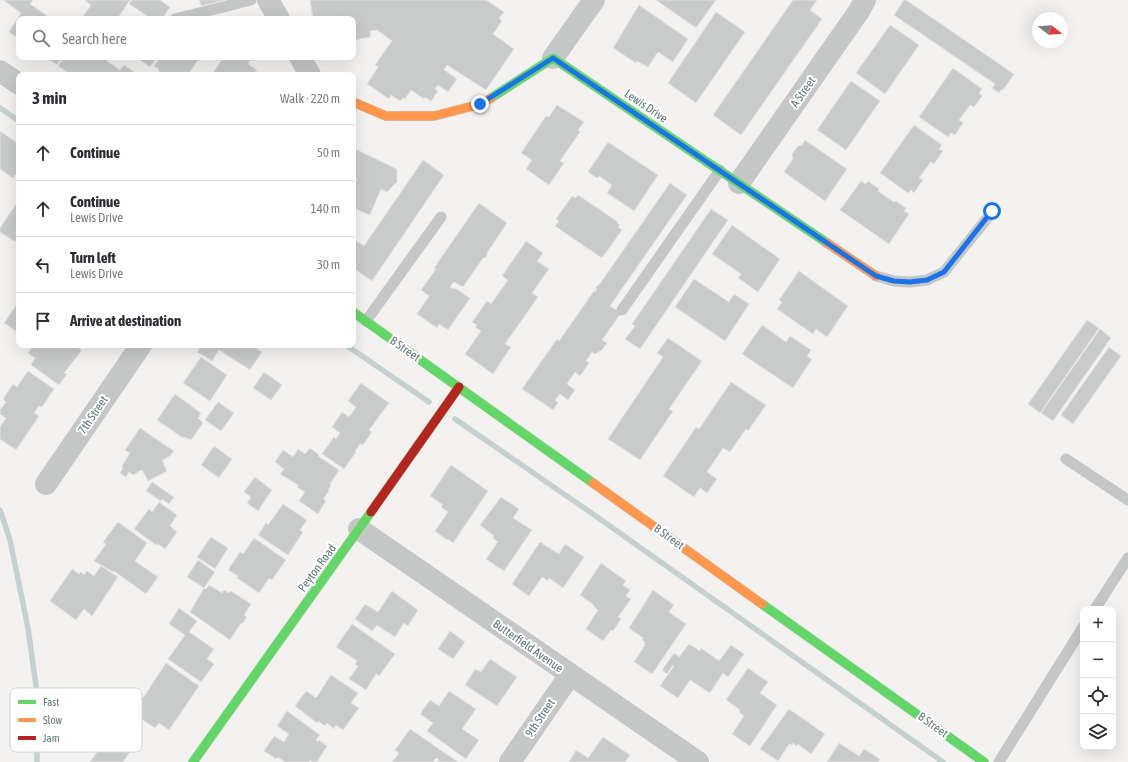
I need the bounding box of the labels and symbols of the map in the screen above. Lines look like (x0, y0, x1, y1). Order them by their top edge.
north arrow (1032, 12, 1068, 48)
street label: A Street (788, 74, 819, 110)
street label: Lewis Drive (622, 86, 670, 126)
route end (471, 95, 489, 113)
route start (983, 202, 1001, 220)
street label: B Street (387, 334, 423, 365)
street label: 7th Street (75, 393, 111, 437)
street label: B Street (651, 521, 687, 553)
street label: Peyton Road (295, 541, 339, 595)
street label: Butterfield Avenue (490, 617, 566, 675)
legend (10, 688, 142, 752)
text: Fast (43, 696, 59, 708)
street label: 9th Street (522, 696, 558, 740)
street label: B Street (915, 709, 951, 741)
text: Slow (43, 714, 62, 726)
text: Jam (43, 732, 60, 744)

